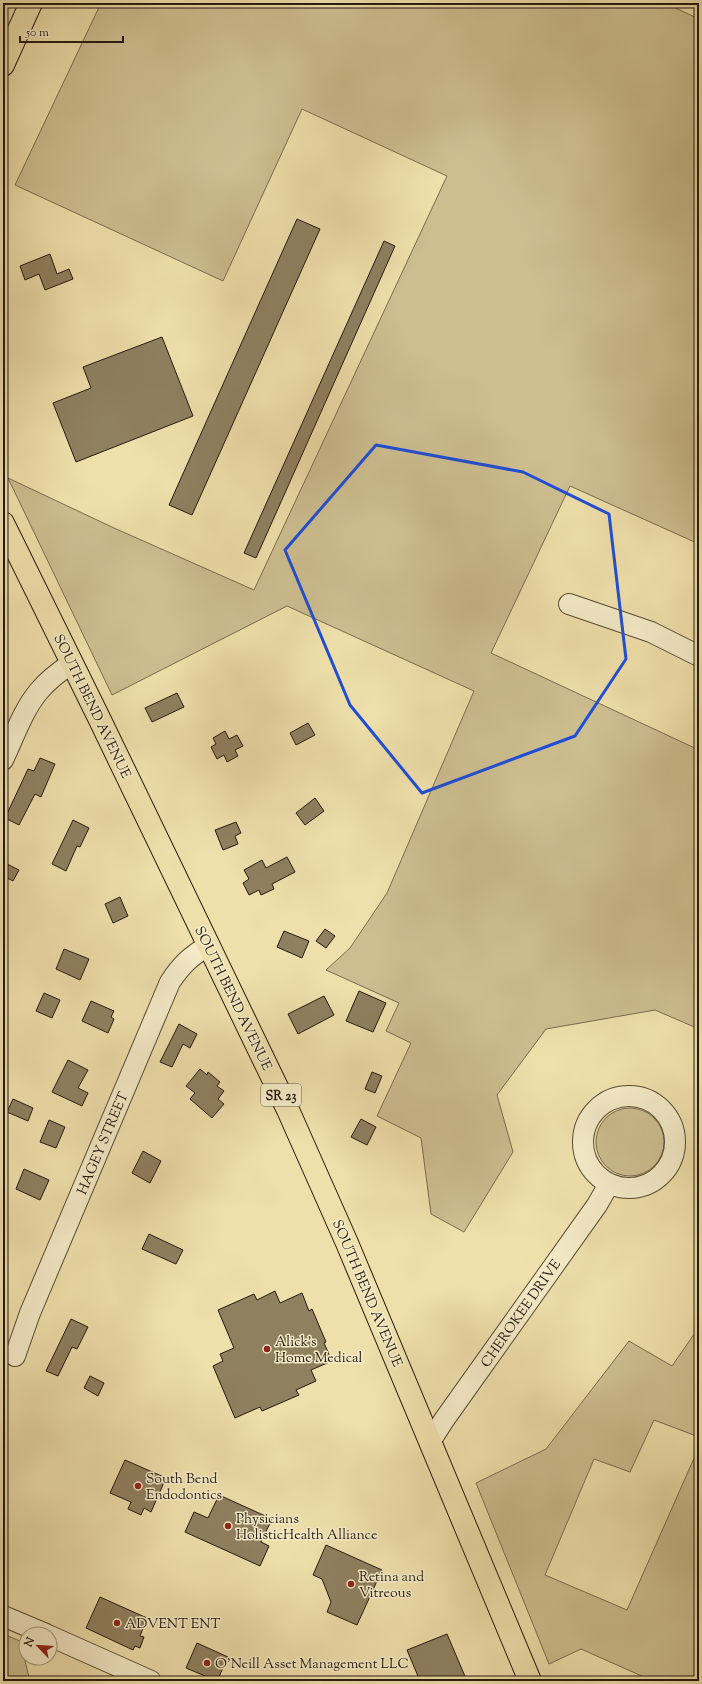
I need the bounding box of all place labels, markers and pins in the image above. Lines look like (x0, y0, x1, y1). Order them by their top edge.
place label: Alick's Home Medical (275, 1333, 362, 1369)
marker: Alick's Home Medical (262, 1344, 272, 1354)
place label: South Bend Endodontics (146, 1470, 222, 1506)
marker: South Bend Endodontics (133, 1481, 143, 1491)
place label: Physicians HolisticHealth Alliance (236, 1510, 377, 1546)
marker: Physicians HolisticHealth Alliance (223, 1521, 233, 1531)
place label: Retina and Vitreous (359, 1568, 424, 1604)
marker: Retina and Vitreous (346, 1579, 356, 1589)
place label: ADVENT ENT (125, 1615, 220, 1635)
marker: ADVENT ENT (112, 1618, 122, 1628)
place label: O'Neill Asset Management LLC (215, 1655, 409, 1675)
marker: O'Neill Asset Management LLC (202, 1658, 212, 1668)

